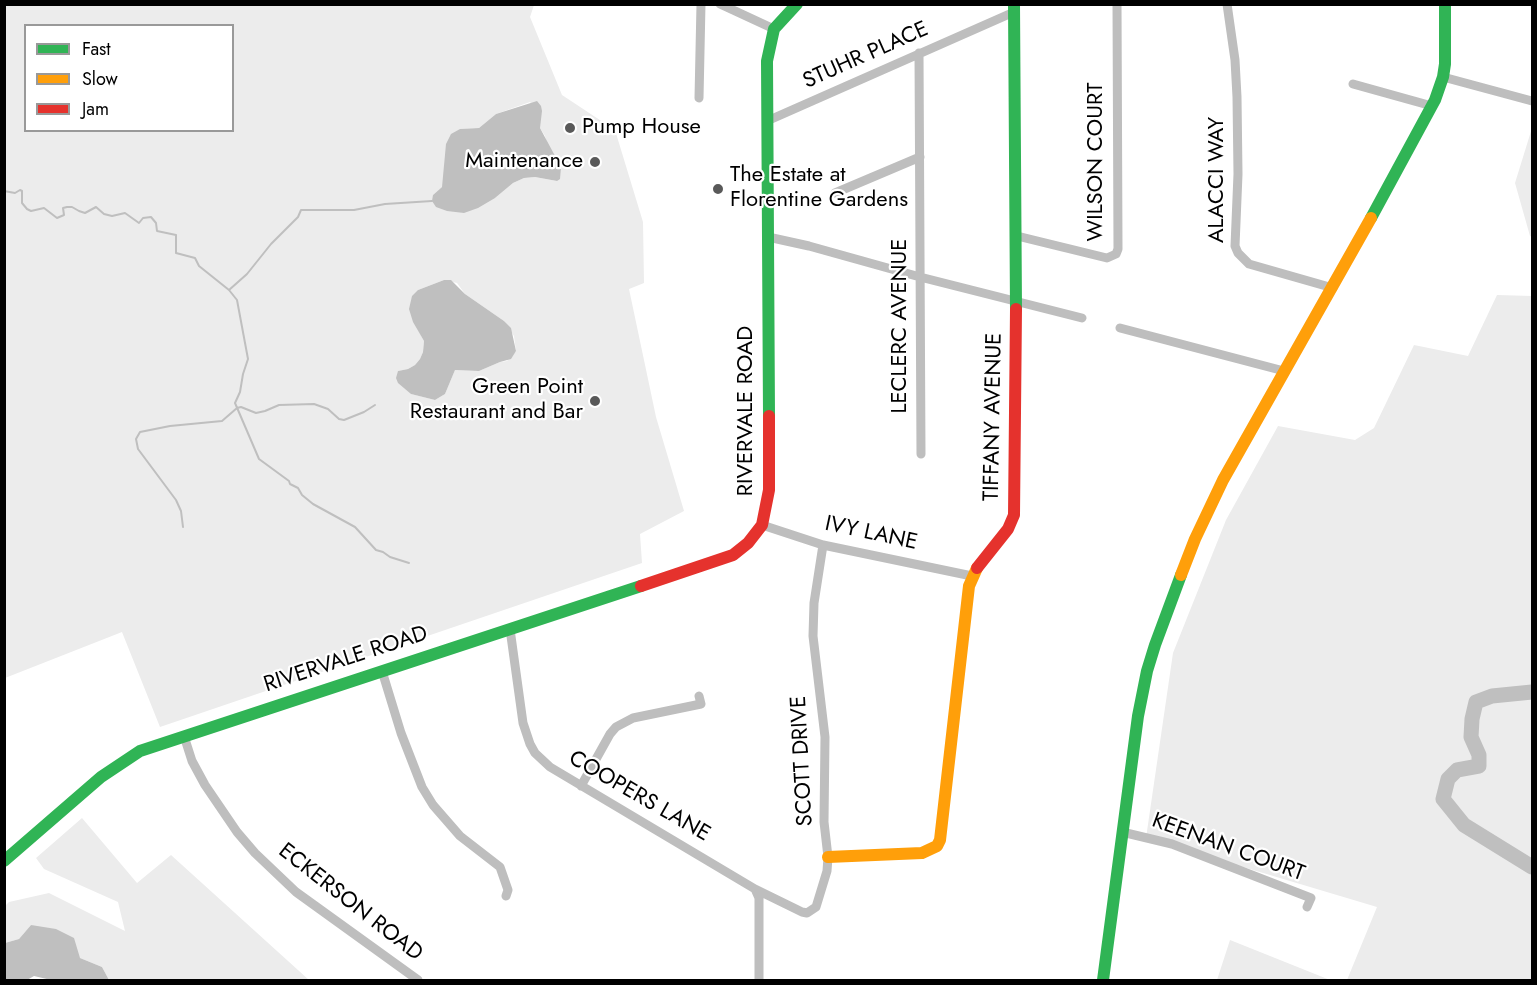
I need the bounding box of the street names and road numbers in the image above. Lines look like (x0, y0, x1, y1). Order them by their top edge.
street label: STUHR PLACE (799, 17, 933, 95)
street label: WILSON COURT (1084, 83, 1110, 241)
street label: ALACCI WAY (1205, 117, 1231, 243)
street label: LECLERC AVENUE (888, 239, 914, 413)
street label: RIVERVALE ROAD (734, 326, 760, 496)
street label: TIFFANY AVENUE (979, 333, 1009, 501)
street label: IVY LANE (822, 511, 920, 557)
street label: RIVERVALE ROAD (261, 621, 431, 699)
street label: SCOTT DRIVE (786, 695, 820, 827)
street label: COOPERS LANE (563, 746, 715, 848)
street label: KEENAN COURT (1148, 808, 1308, 888)
street label: ECKERSON ROAD (273, 839, 427, 967)

